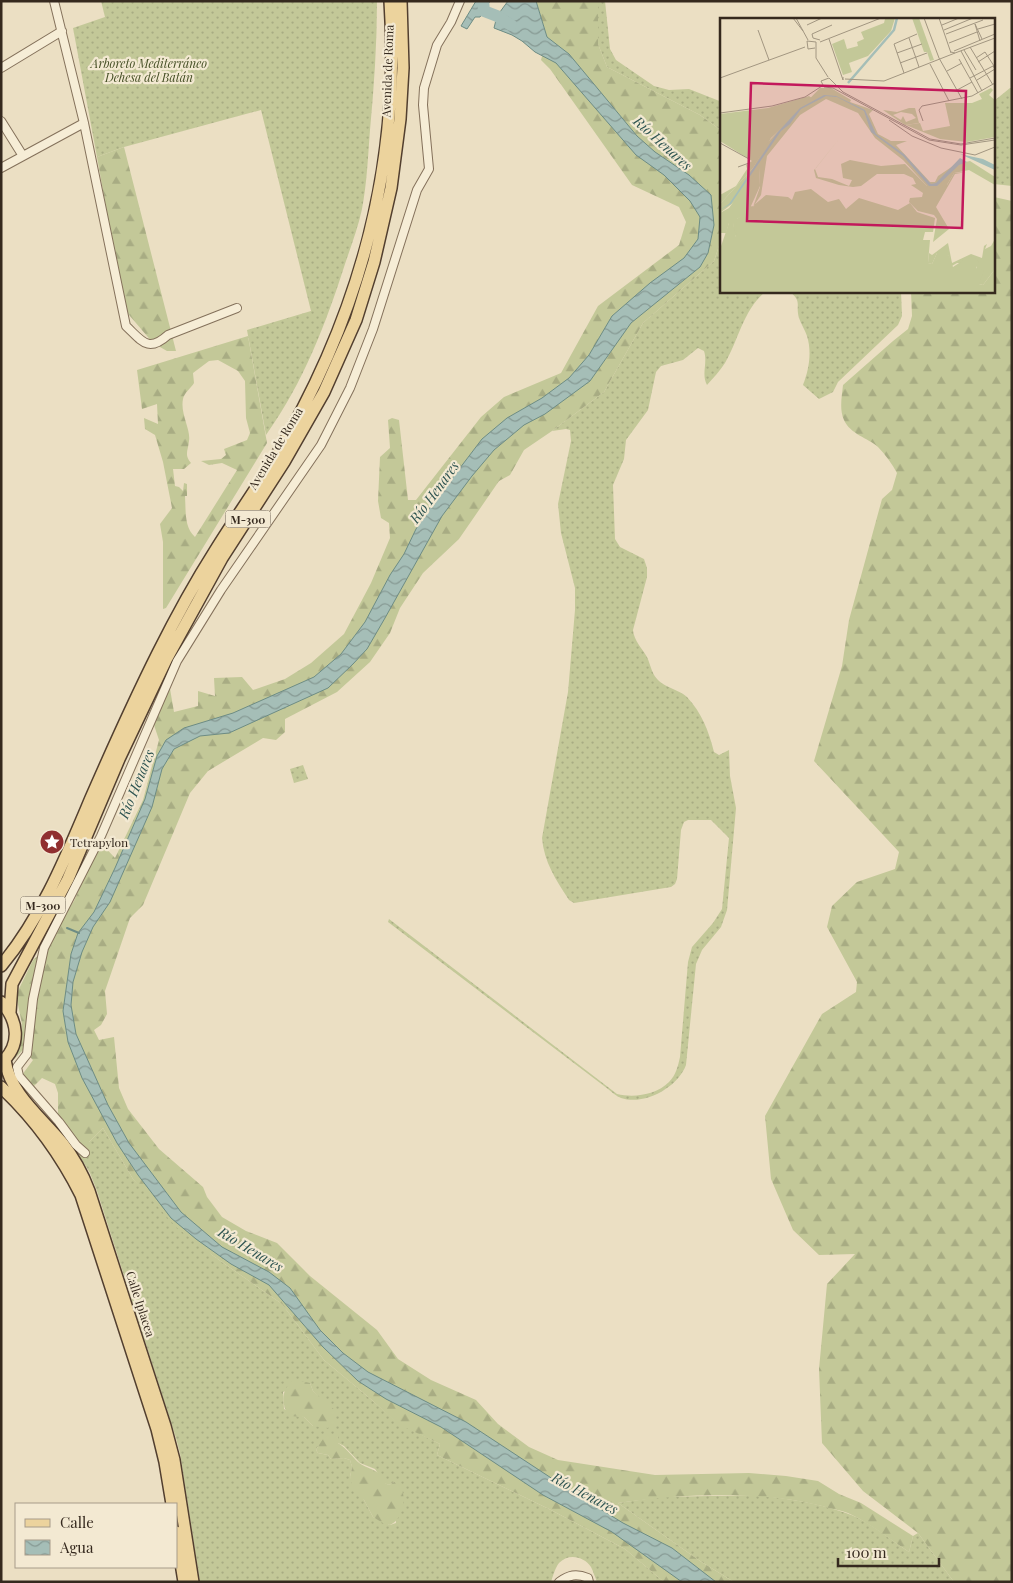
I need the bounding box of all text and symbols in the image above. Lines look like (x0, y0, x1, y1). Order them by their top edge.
inset map (720, 18, 996, 292)
street label: Avenida de Roma (377, 24, 397, 119)
park label: Arboreto Mediterráneo Dehesa del Batán (89, 55, 207, 85)
water label: Río Henares (629, 111, 697, 175)
street label: Avenida de Roma (244, 404, 306, 493)
water label: Río Henares (404, 457, 463, 528)
road number: M-300 (226, 510, 270, 528)
water label: Río Henares (113, 746, 159, 822)
place icon: Tetrapylon (39, 829, 65, 855)
place label: Tetrapylon (70, 834, 128, 850)
road number: M-300 (20, 896, 66, 914)
water label: Río Henares (214, 1222, 288, 1276)
street label: Calle Iplacea (123, 1269, 159, 1339)
water label: Río Henares (548, 1467, 622, 1519)
legend (15, 1503, 178, 1568)
text: Calle (60, 1512, 94, 1532)
scale bar (838, 1536, 939, 1568)
text: Agua (59, 1537, 94, 1557)
text: 100 m (846, 1542, 887, 1562)

